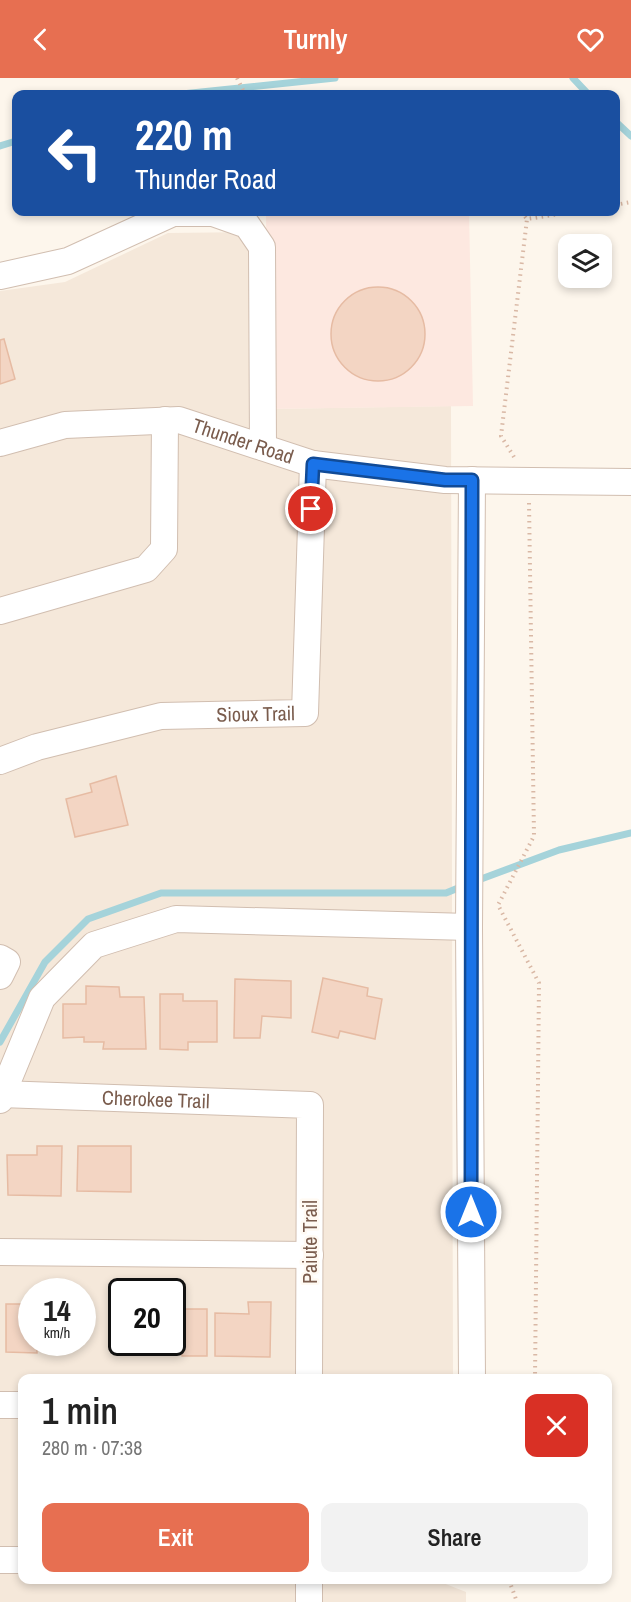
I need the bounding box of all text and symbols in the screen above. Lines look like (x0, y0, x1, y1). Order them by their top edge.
text: Turnly (284, 21, 347, 57)
icon: back (24, 23, 57, 56)
icon: heart (574, 23, 607, 56)
text: 220 m (135, 107, 233, 163)
icon: left (36, 114, 114, 192)
text: Thunder Road (135, 161, 277, 197)
map controls (558, 234, 612, 288)
button: layers (558, 234, 612, 288)
street label: Thunder Road (189, 411, 297, 470)
pin (285, 483, 336, 534)
icon: arrive (294, 492, 327, 525)
street label: Sioux Trail (216, 699, 295, 728)
street label: Cherokee Trail (102, 1084, 210, 1114)
position arrow (439, 1180, 503, 1244)
street label: Paiute Trail (296, 1200, 323, 1284)
speed limit sign: 20 (108, 1278, 186, 1356)
text: 14 (43, 1290, 71, 1330)
text: km/h (44, 1322, 70, 1343)
text: 1 min (42, 1387, 118, 1435)
button: close (525, 1394, 588, 1457)
text: 280 m · 07:38 (42, 1434, 142, 1461)
button: Exit (42, 1503, 309, 1572)
button: Share (321, 1503, 588, 1572)

